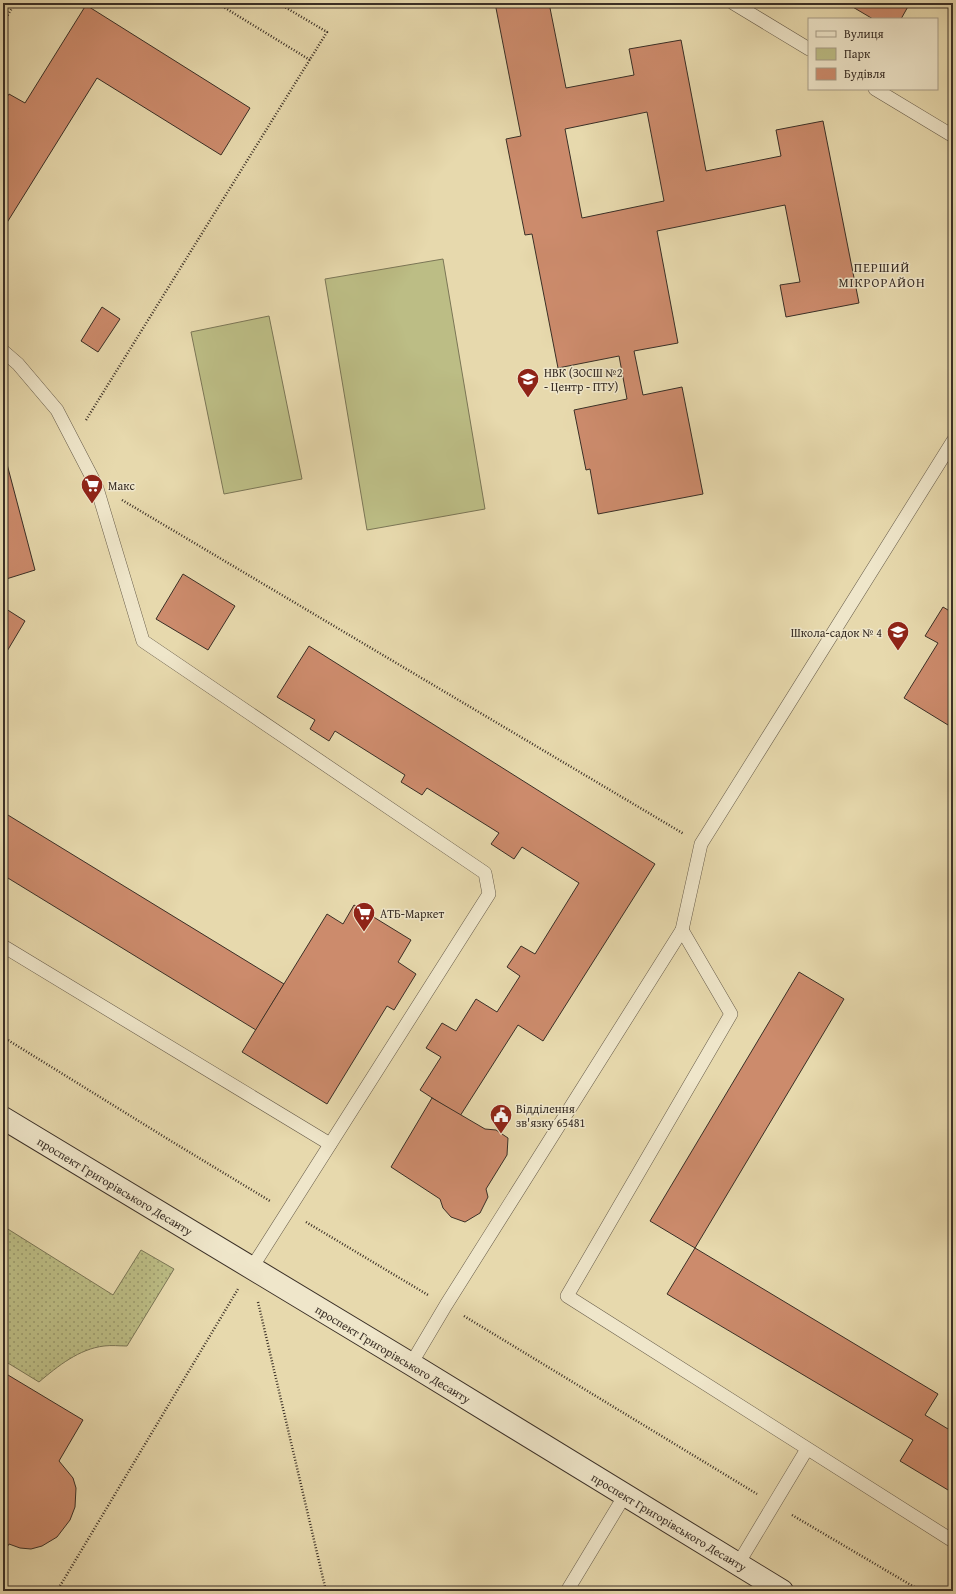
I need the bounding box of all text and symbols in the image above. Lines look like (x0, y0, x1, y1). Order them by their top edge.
legend (808, 18, 938, 90)
text: Вулиця (844, 25, 884, 42)
text: Парк (844, 45, 871, 62)
text: Будівля (844, 65, 885, 82)
district label: ПЕРШИЙ МІКРОРАЙОН (838, 258, 926, 292)
place label: НВК (ЗОСШ №2 - Центр - ПТУ) (544, 364, 623, 395)
school or university icon: НВК (ЗОСШ №2 - Центр - ПТУ) (515, 366, 541, 399)
supermarket icon: Макс (79, 472, 105, 505)
place label: Макс (108, 477, 135, 494)
school or university icon: Школа-садок № 4 (885, 619, 911, 652)
place label: Школа-садок № 4 (791, 624, 882, 641)
supermarket icon: АТБ-Маркет (351, 900, 377, 933)
place label: АТБ-Маркет (380, 905, 444, 922)
place label: Відділення зв'язку 65481 (516, 1100, 586, 1131)
public building icon: Відділення зв'язку 65481 (488, 1102, 514, 1135)
street label: проспект Григорівського Десанту (34, 1133, 196, 1239)
street label: проспект Григорівського Десанту (312, 1301, 474, 1407)
street label: проспект Григорівського Десанту (588, 1469, 750, 1575)

